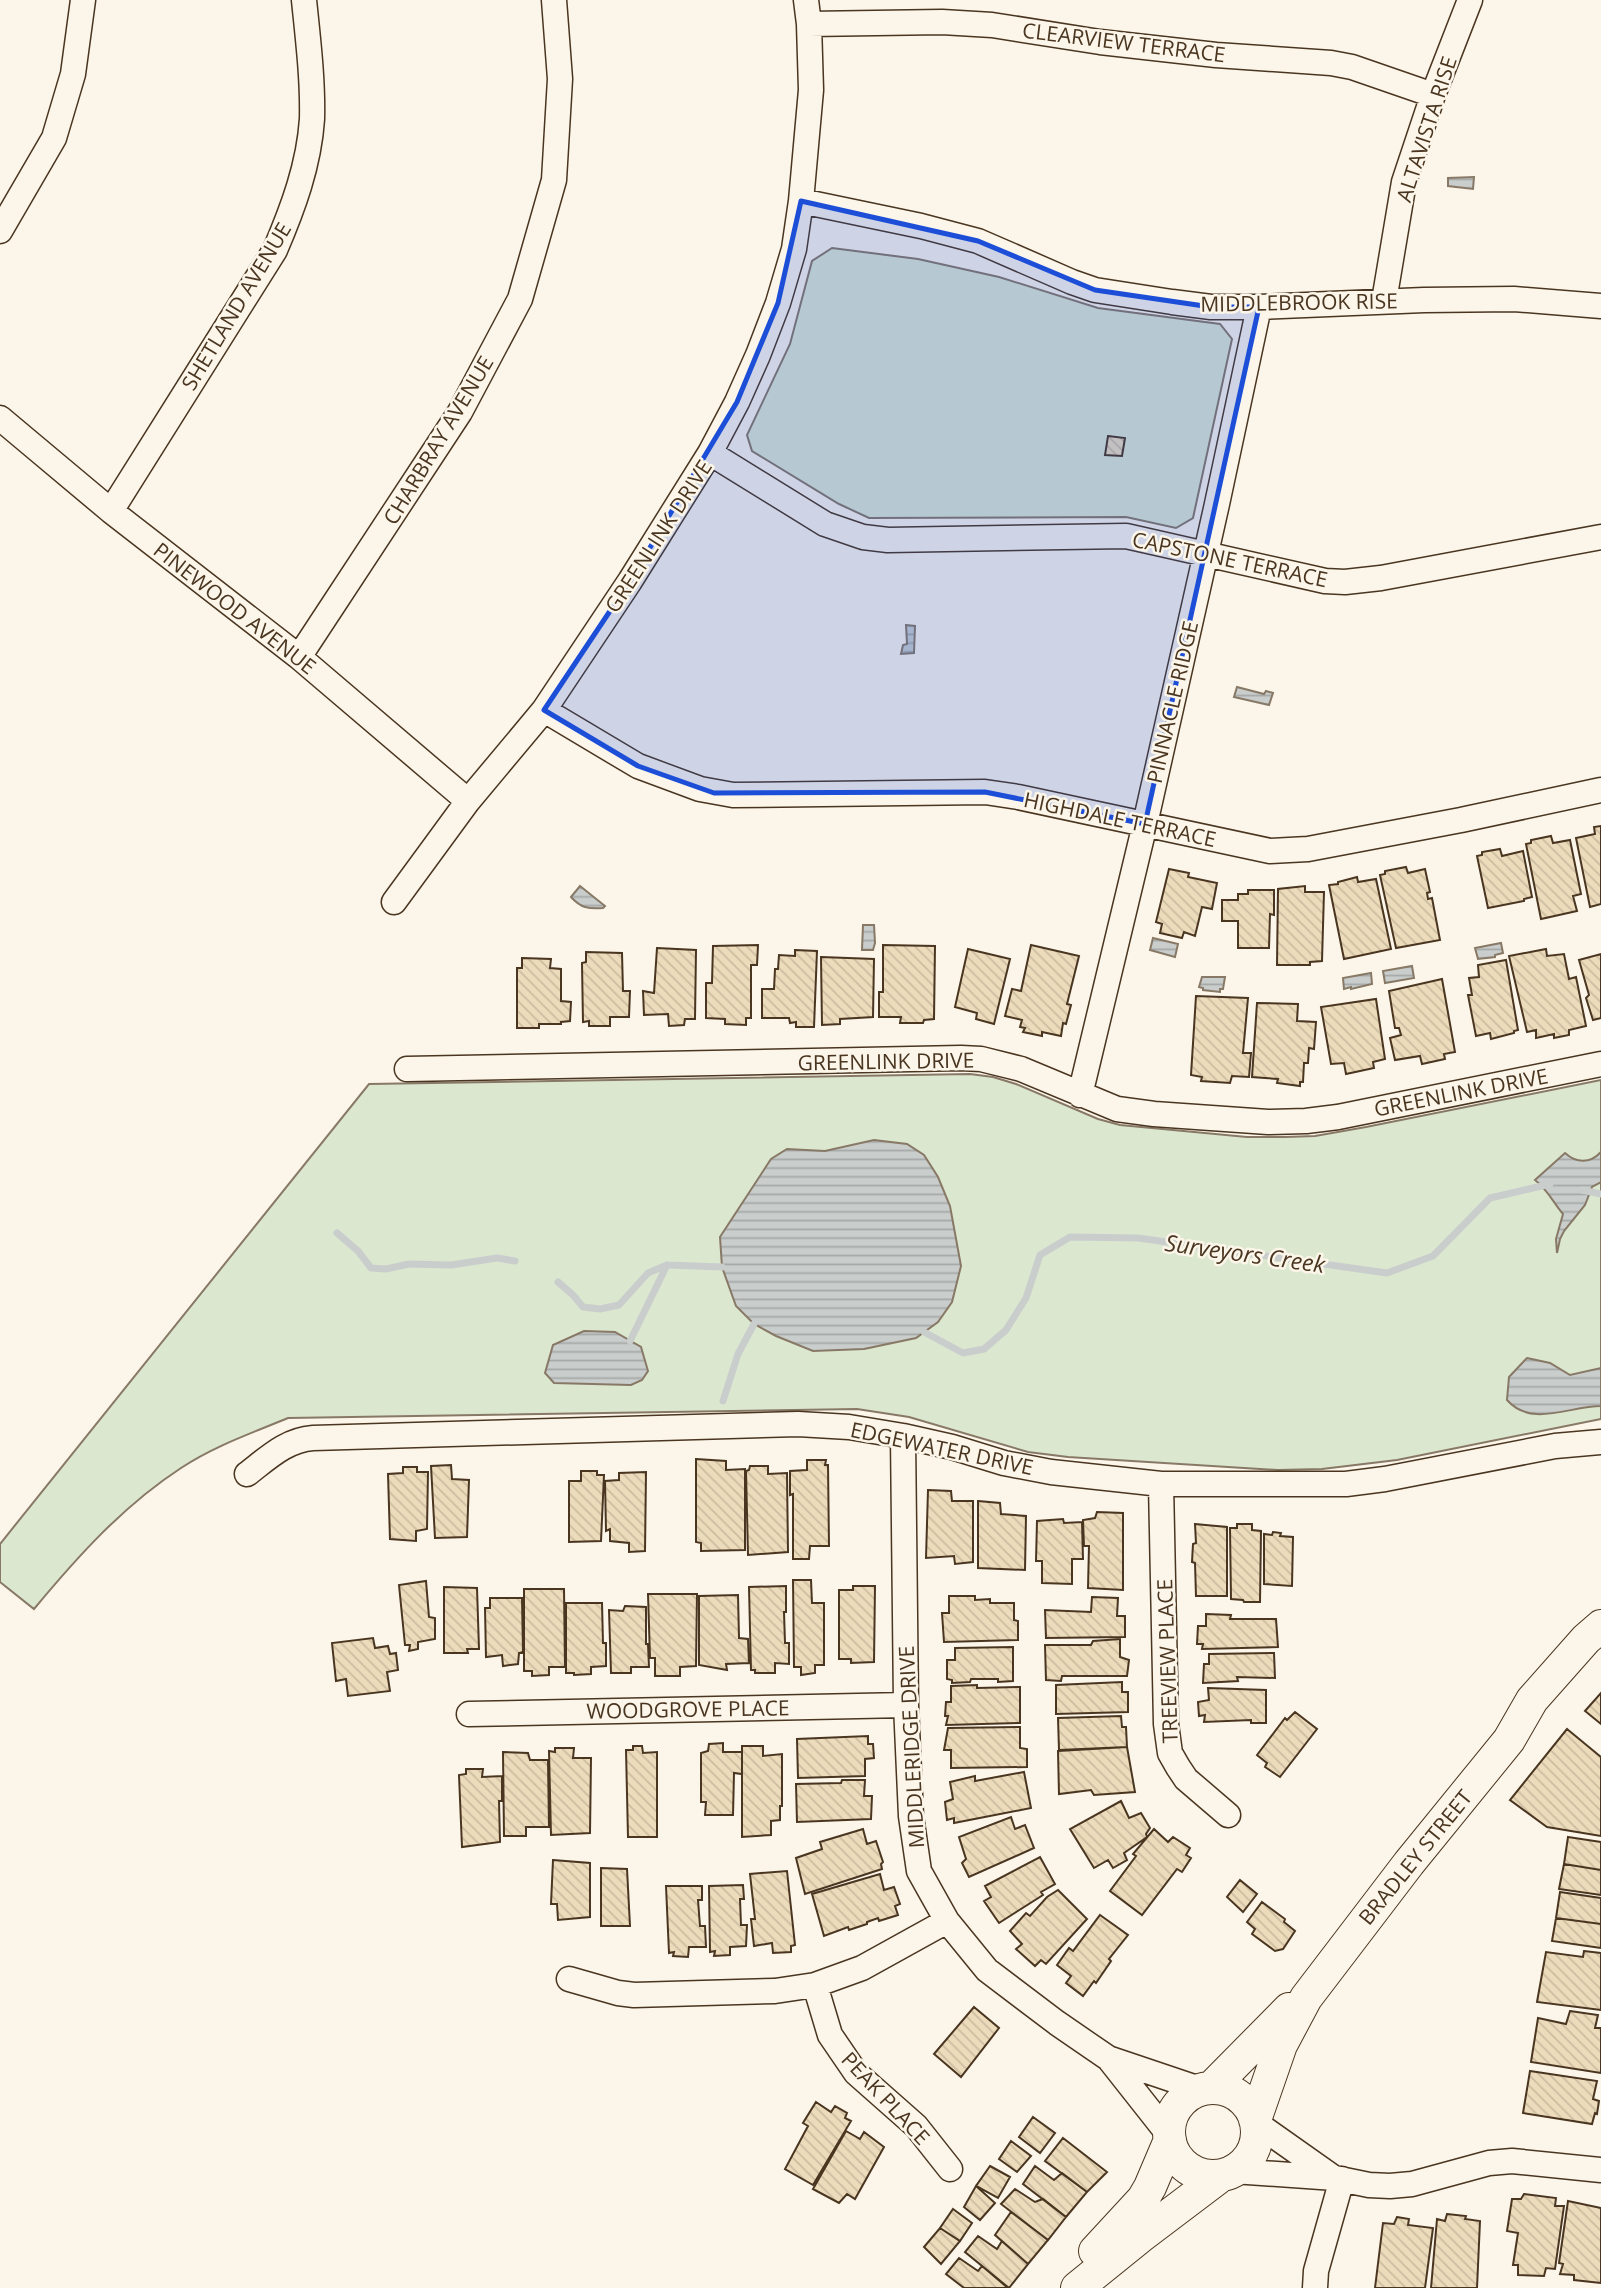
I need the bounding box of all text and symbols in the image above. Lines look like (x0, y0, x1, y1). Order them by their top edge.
street label: CLEARVIEW TERRACE (1021, 16, 1227, 68)
street label: ALTAVISTA RISE (1389, 53, 1463, 205)
street label: SHETLAND AVENUE (175, 217, 297, 395)
street label: MIDDLEBROOK RISE (1200, 286, 1398, 318)
street label: CHARBRAY AVENUE (376, 350, 500, 530)
street label: GREENLINK DRIVE (598, 454, 718, 618)
street label: CAPSTONE TERRACE (1130, 525, 1330, 593)
street label: PINEWOOD AVENUE (148, 536, 322, 680)
street label: PINNACLE RIDGE (1140, 618, 1204, 786)
street label: HIGHDALE TERRACE (1021, 785, 1219, 853)
street label: GREENLINK DRIVE (797, 1045, 975, 1077)
street label: GREENLINK DRIVE (1372, 1061, 1550, 1123)
water label: Surveyors Creek (1163, 1226, 1328, 1280)
street label: EDGEWATER DRIVE (848, 1415, 1036, 1481)
street label: TREEVIEW PLACE (1150, 1578, 1184, 1744)
street label: MIDDLERIDGE DRIVE (892, 1645, 930, 1849)
street label: WOODGROVE PLACE (586, 1693, 790, 1725)
street label: BRADLEY STREET (1352, 1783, 1478, 1930)
street label: PEAK PLACE (836, 2045, 936, 2151)

